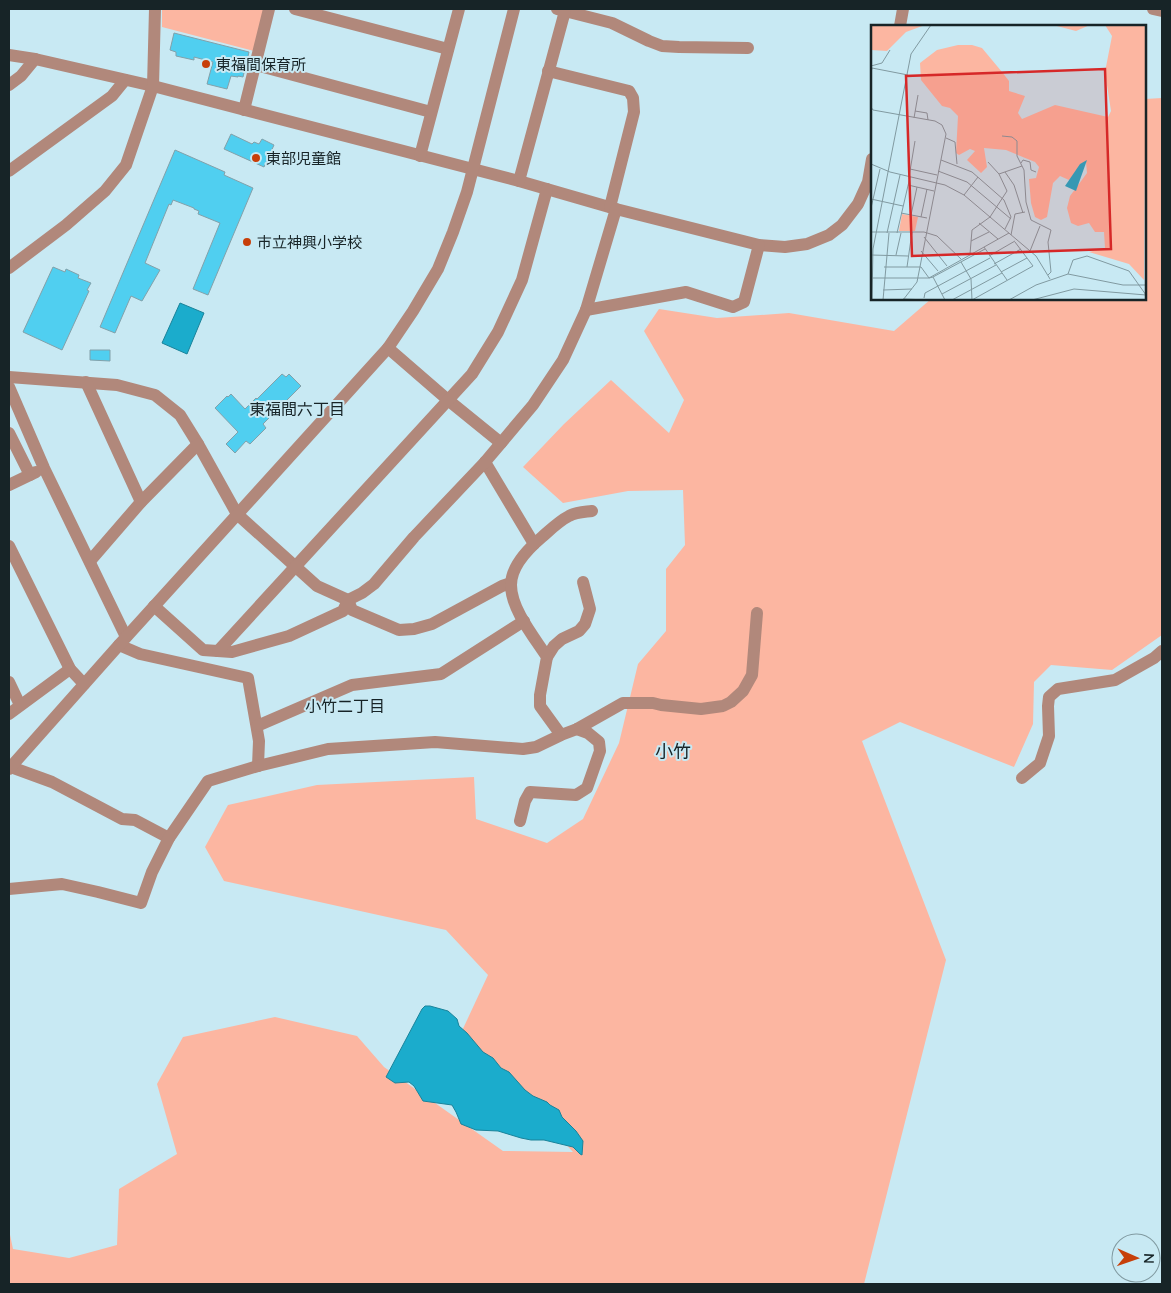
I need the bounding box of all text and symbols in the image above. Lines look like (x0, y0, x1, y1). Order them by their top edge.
inset map (871, 25, 1146, 300)
place label: 東福間保育所 (216, 55, 306, 74)
marker: 東福間保育所 (200, 58, 212, 70)
place label: 東部児童館 (266, 149, 341, 168)
marker: 東部児童館 (250, 152, 262, 164)
place label: 市立神興小学校 (257, 233, 362, 252)
marker: 市立神興小学校 (241, 236, 253, 248)
district label: 東福間六丁目 (249, 399, 345, 419)
district label: 小竹二丁目 (305, 696, 385, 716)
district label: 小竹 (655, 740, 691, 763)
north arrow (1111, 1233, 1161, 1283)
text: N (1140, 1253, 1158, 1264)

